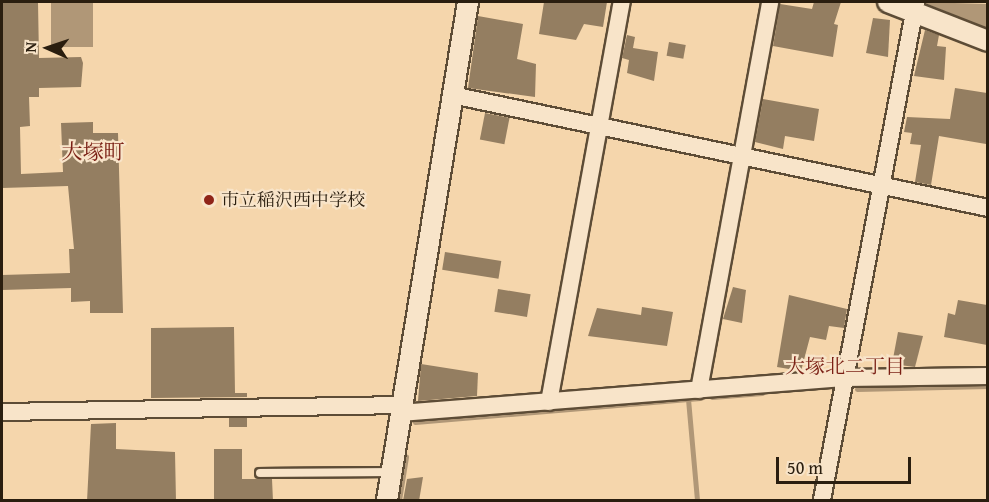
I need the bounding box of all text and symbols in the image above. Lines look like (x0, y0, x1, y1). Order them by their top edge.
north arrow (18, 18, 78, 78)
text: N (18, 41, 42, 53)
district label: 大塚町 (62, 139, 124, 165)
place label: 市立稲沢西中学校 (221, 189, 365, 211)
marker: 市立稲沢西中学校 (202, 193, 216, 207)
district label: 大塚北二丁目 (785, 353, 905, 377)
scale bar (779, 445, 914, 483)
text: 50 m (787, 454, 823, 481)

